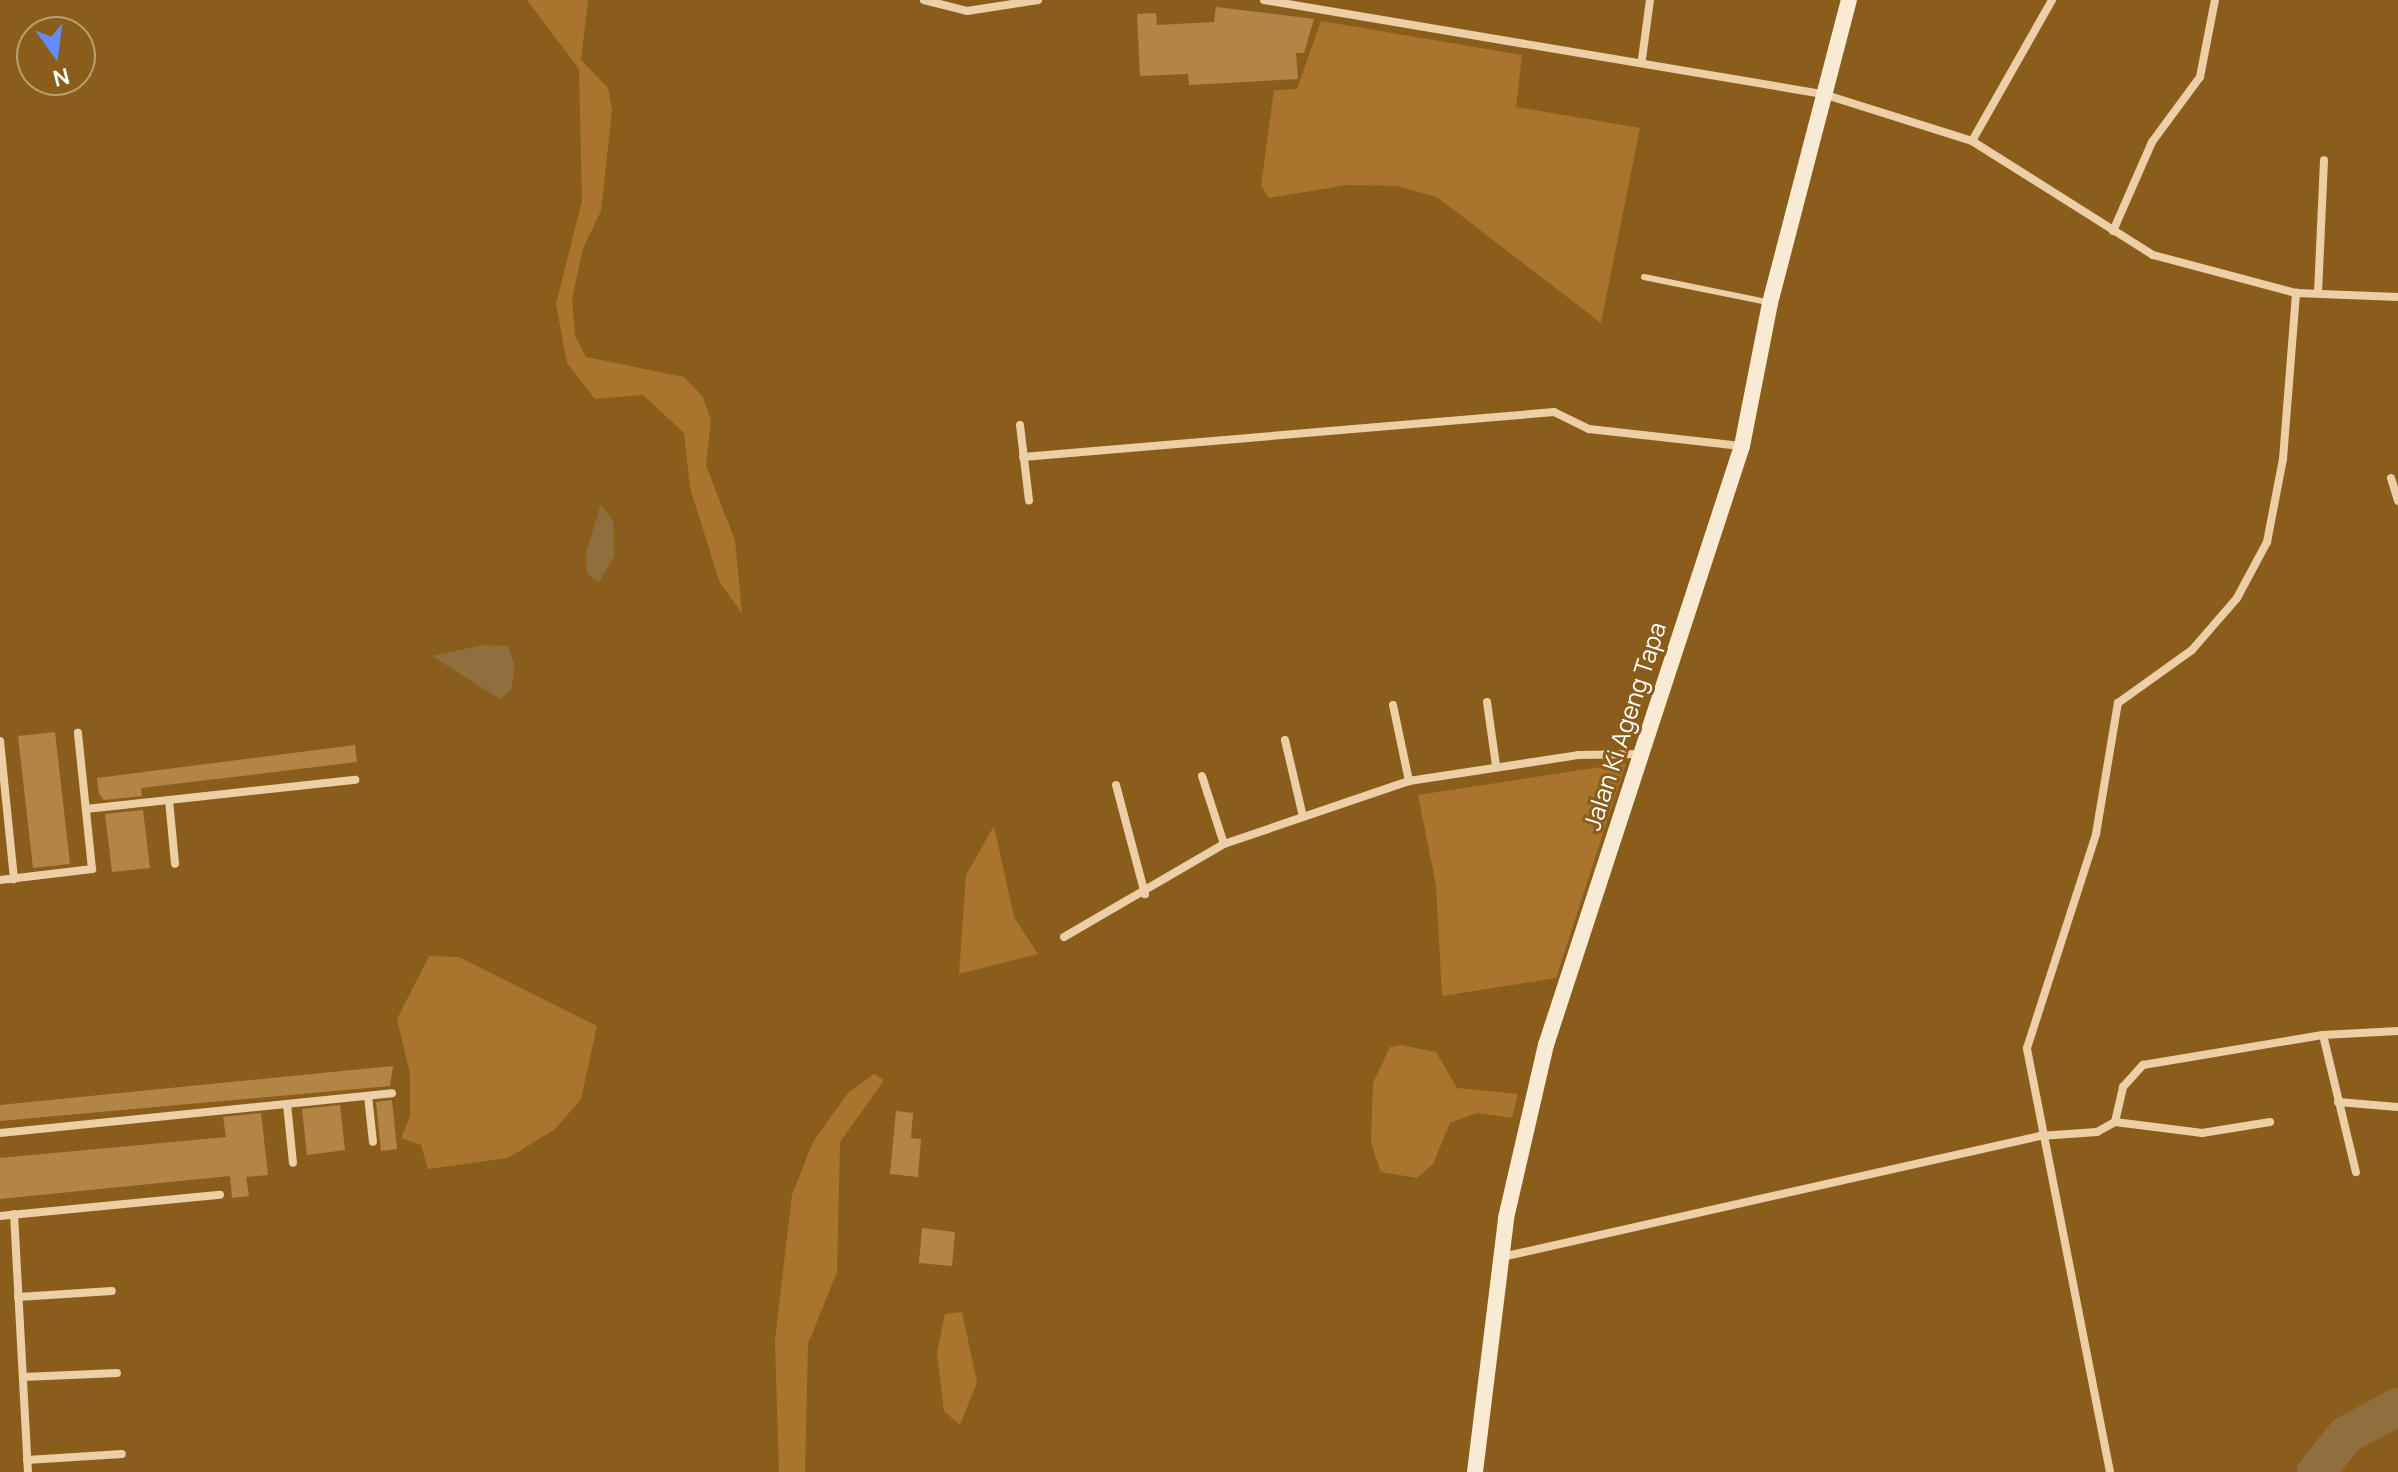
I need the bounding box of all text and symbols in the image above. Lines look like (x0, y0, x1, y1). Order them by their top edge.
north arrow (16, 16, 96, 96)
text: N (50, 61, 73, 94)
street label: Jalan Ki Ageng Tapa (1577, 618, 1671, 834)

